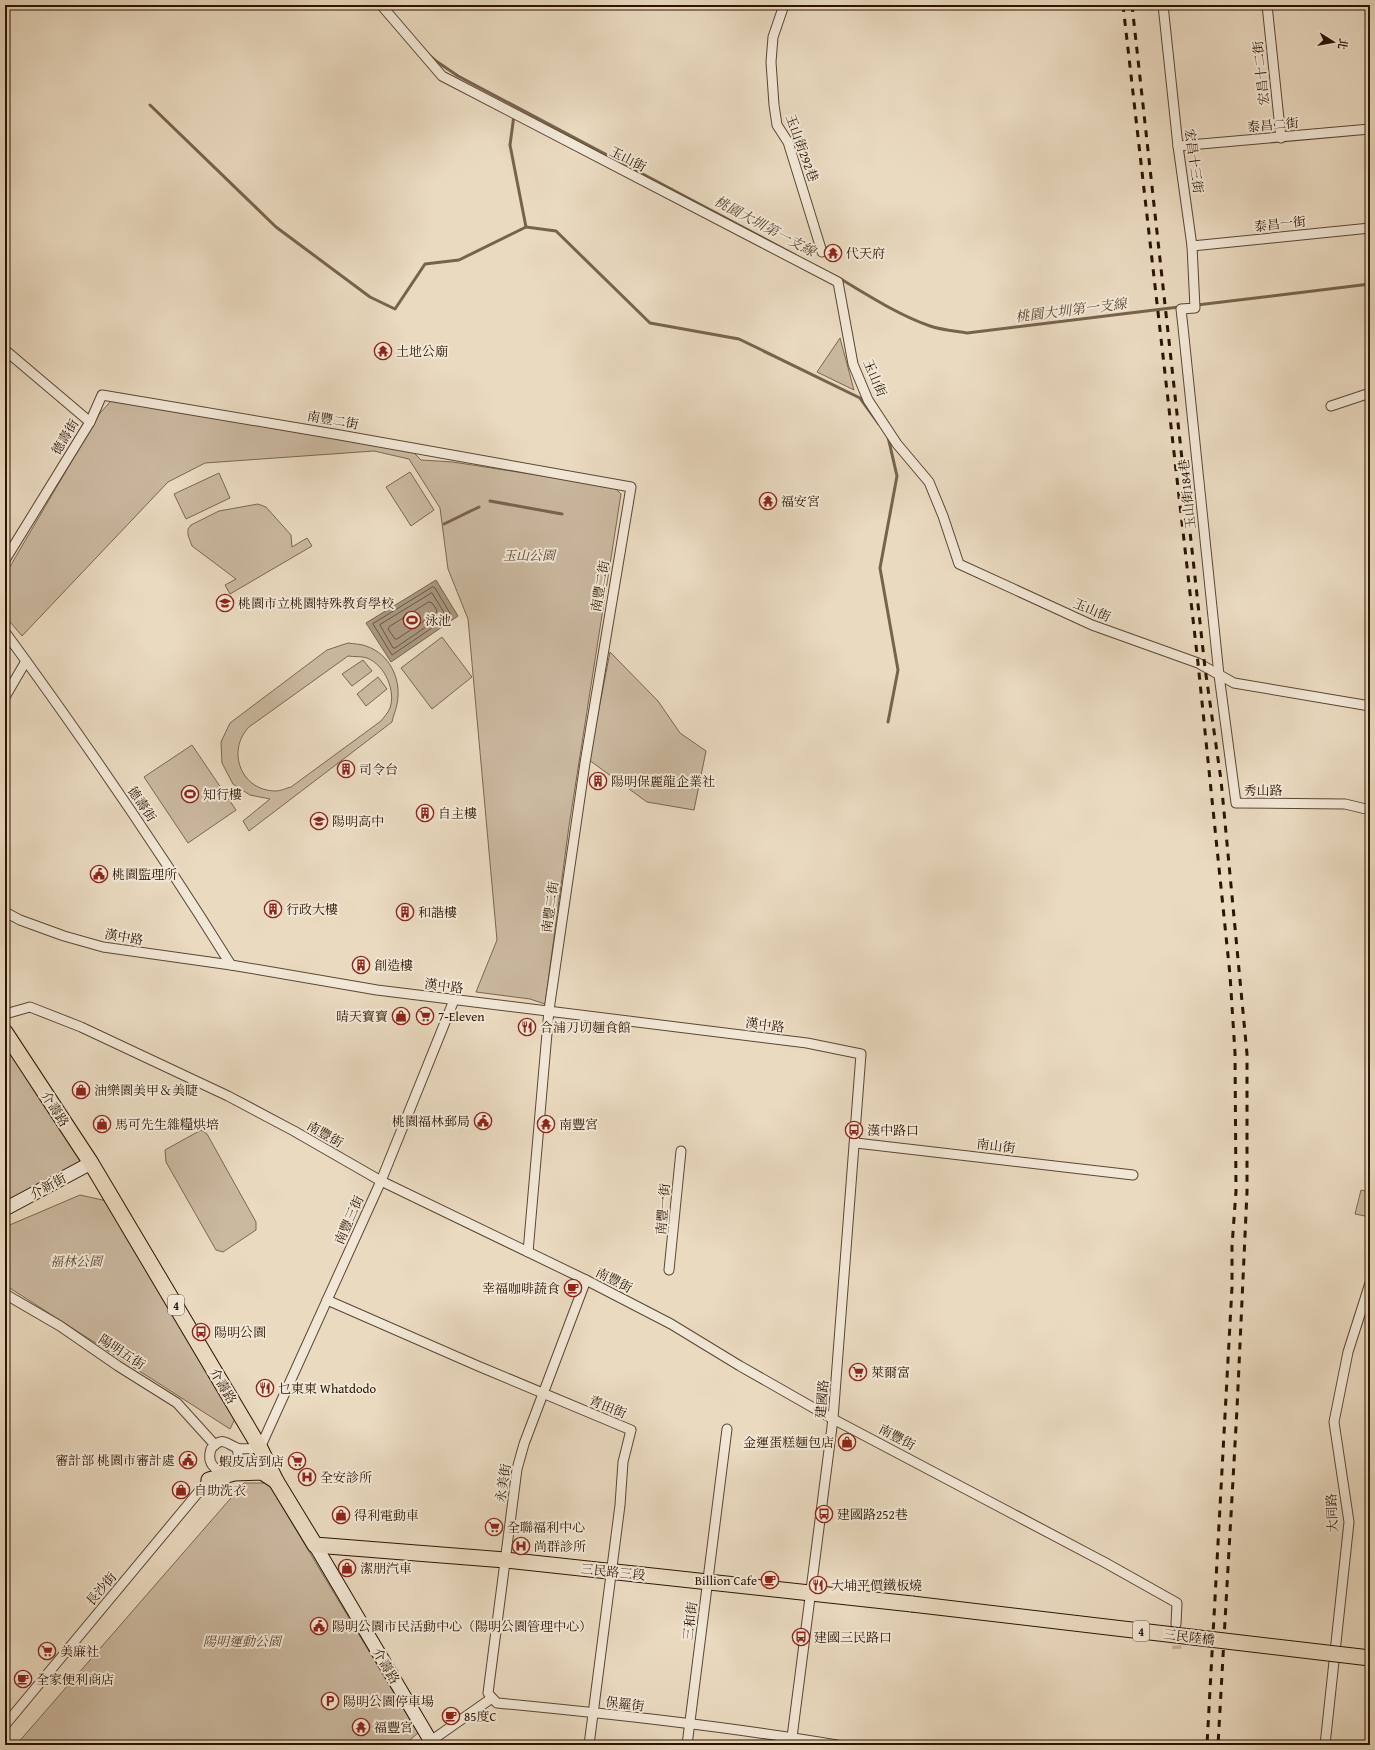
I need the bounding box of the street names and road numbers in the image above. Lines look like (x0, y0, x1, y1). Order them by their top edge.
street label: 宏昌十二街 (1248, 40, 1274, 106)
street label: 玉山街292巷 (781, 111, 823, 185)
street label: 泰昌二街 (1246, 113, 1300, 137)
street label: 宏昌十三街 (1180, 127, 1208, 195)
street label: 玉山街 (606, 142, 650, 176)
street label: 泰昌一街 (1253, 212, 1307, 236)
street label: 玉山街 (859, 356, 891, 400)
street label: 南豐二街 (306, 406, 360, 434)
street label: 德壽街 (47, 415, 83, 459)
street label: 玉山街184巷 (1174, 458, 1200, 530)
street label: 南豐二街 (586, 559, 614, 613)
street label: 玉山街 (1070, 594, 1114, 626)
street label: 秀山路 (1243, 781, 1283, 800)
street label: 德壽街 (123, 783, 161, 825)
street label: 南豐二街 (537, 880, 563, 934)
street label: 漢中路 (103, 924, 145, 950)
street label: 漢中路 (423, 974, 465, 998)
street label: 漢中路 (744, 1013, 786, 1037)
street label: 介壽路 (36, 1087, 74, 1131)
street label: 南豐街 (303, 1116, 347, 1152)
street label: 南山街 (975, 1134, 1017, 1158)
street label: 介新街 (26, 1168, 70, 1204)
street label: 南豐一街 (651, 1182, 675, 1236)
street label: 南豐三街 (330, 1192, 368, 1248)
street label: 南豐街 (592, 1263, 636, 1297)
road number: 4 (168, 1295, 184, 1315)
street label: 陽明五街 (95, 1330, 149, 1374)
street label: 介壽路 (205, 1364, 241, 1408)
street label: 建國路 (811, 1379, 833, 1419)
street label: 青田街 (586, 1391, 630, 1423)
street label: 南豐街 (875, 1419, 919, 1455)
street label: 永美街 (491, 1462, 515, 1504)
street label: 大同路 (1321, 1493, 1343, 1533)
street label: 三民路三段 (580, 1559, 646, 1585)
street label: 長沙街 (81, 1568, 121, 1610)
street label: 三和街 (678, 1600, 702, 1642)
road number: 4 (1133, 1621, 1149, 1641)
street label: 三民陸橋 (1162, 1624, 1216, 1650)
street label: 介壽路 (368, 1644, 404, 1688)
street label: 保羅街 (604, 1692, 646, 1716)

